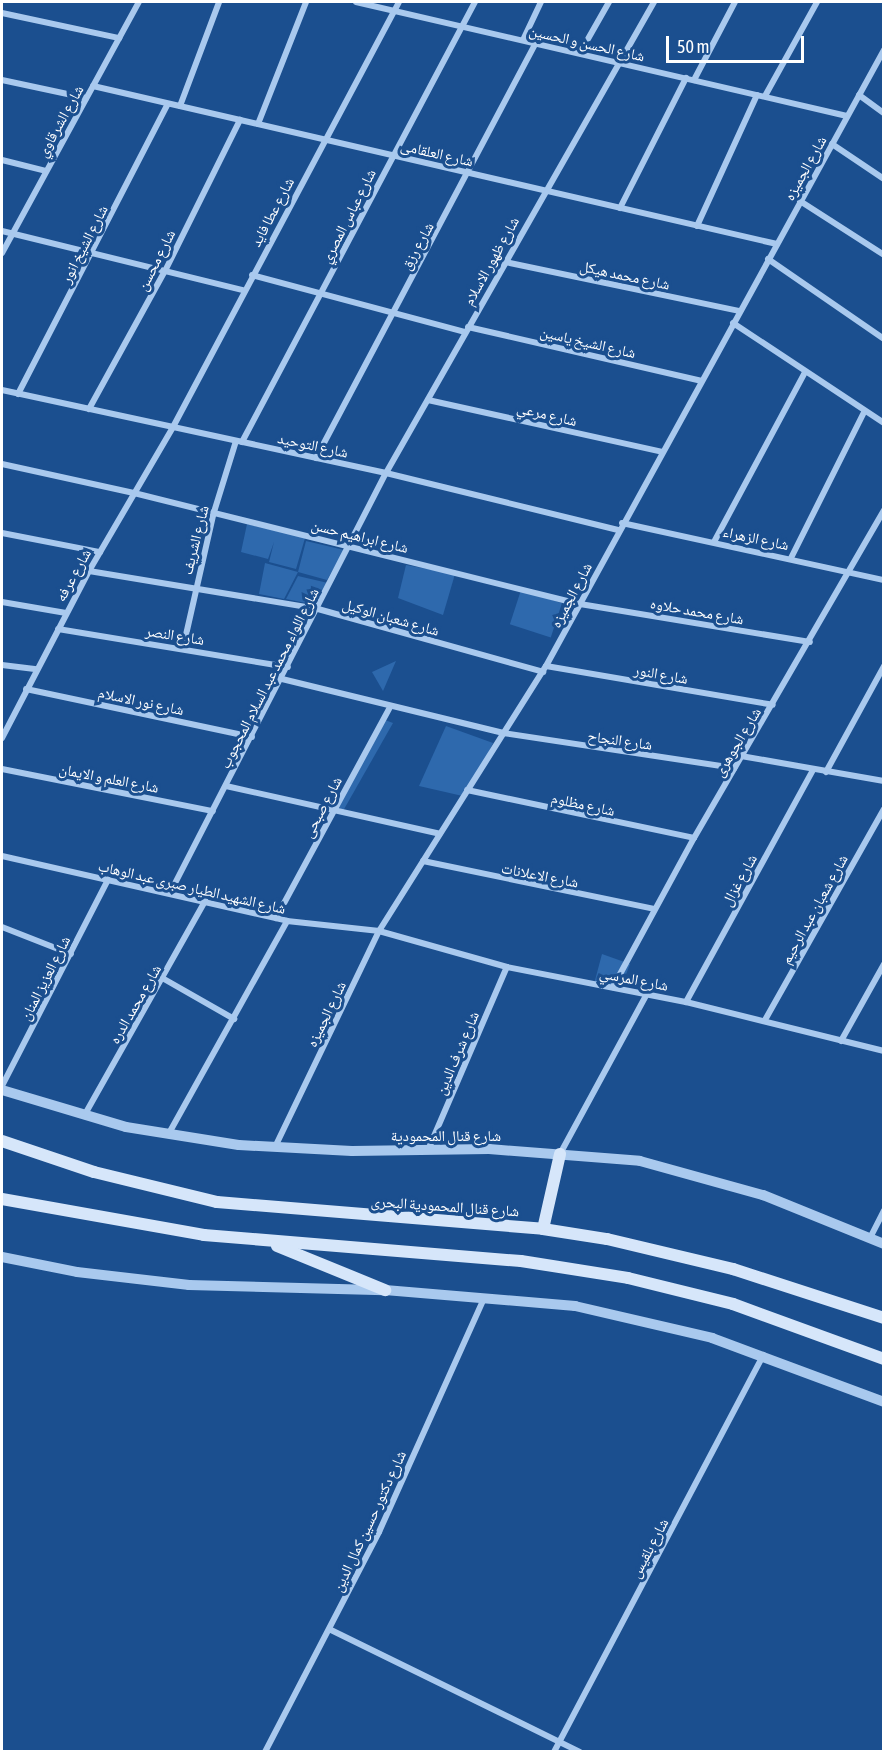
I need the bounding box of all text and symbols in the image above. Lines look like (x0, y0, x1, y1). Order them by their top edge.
street label: شارع الحسن و الحسين (527, 21, 647, 65)
scale bar (669, 24, 807, 62)
text: 50 m (677, 36, 709, 57)
street label: شارع الشرقاوي (33, 82, 87, 160)
street label: شارع الجميزه (780, 133, 830, 203)
street label: شارع العلقامى (399, 136, 475, 170)
street label: شارع عباس المصري (316, 166, 380, 266)
street label: شارع عطا فايد (246, 174, 298, 250)
street label: شارع الشيخ انور (57, 202, 111, 286)
street label: شارع ظهور الاسلام (459, 213, 523, 309)
street label: شارع رزق (397, 219, 437, 273)
street label: شارع محسن (133, 226, 179, 294)
street label: شارع محمد هيكل (578, 257, 672, 293)
street label: شارع الشيخ ياسين (538, 322, 638, 362)
street label: شارع مرعي (515, 398, 579, 430)
street label: شارع التوحيد (276, 429, 350, 461)
street label: شارع الشريف (178, 504, 212, 576)
street label: شارع ابراهيم حسن (310, 515, 410, 557)
street label: شارع الزهراء (721, 522, 791, 554)
street label: شارع عرفه (51, 546, 95, 604)
street label: شارع الجميزه (546, 559, 596, 631)
street label: شارع اللواء محمد عبد السلام المحجوب (216, 585, 322, 771)
street label: شارع محمد حلاوه (649, 594, 745, 628)
street label: شارع شعبان الوكيل (340, 595, 442, 639)
street label: شارع النصر (144, 621, 206, 649)
street label: شارع النور (633, 660, 689, 688)
street label: شارع نور الاسلام (96, 683, 186, 719)
street label: شارع الجوهرى (709, 704, 765, 780)
street label: شارع النجاح (587, 727, 653, 753)
street label: شارع العلم و الايمان (57, 759, 161, 797)
street label: شارع صبحى (298, 773, 346, 841)
street label: شارع مظلوم (549, 788, 617, 820)
street label: شارع غزال (717, 851, 761, 909)
street label: شارع شعبان عبد الرحيم (776, 851, 852, 967)
street label: شارع الشهيد الطيار صبرى عبد الوهاب (96, 857, 288, 917)
street label: شارع الاعلانات (500, 859, 580, 891)
street label: شارع العزيز المنان (16, 933, 74, 1023)
street label: شارع محمد الدره (105, 961, 165, 1047)
street label: شارع المرسي (598, 964, 670, 994)
street label: شارع الجميزه (302, 978, 350, 1050)
street label: شارع شرف الدين (431, 1008, 483, 1098)
street label: شارع قنال المحمودية (391, 1127, 501, 1145)
street label: شارع قنال المحمودية البحرى (370, 1192, 520, 1220)
street label: شارع دكتور حسين كمال الدين (328, 1447, 410, 1595)
street label: شارع بلقيس (626, 1515, 672, 1581)

